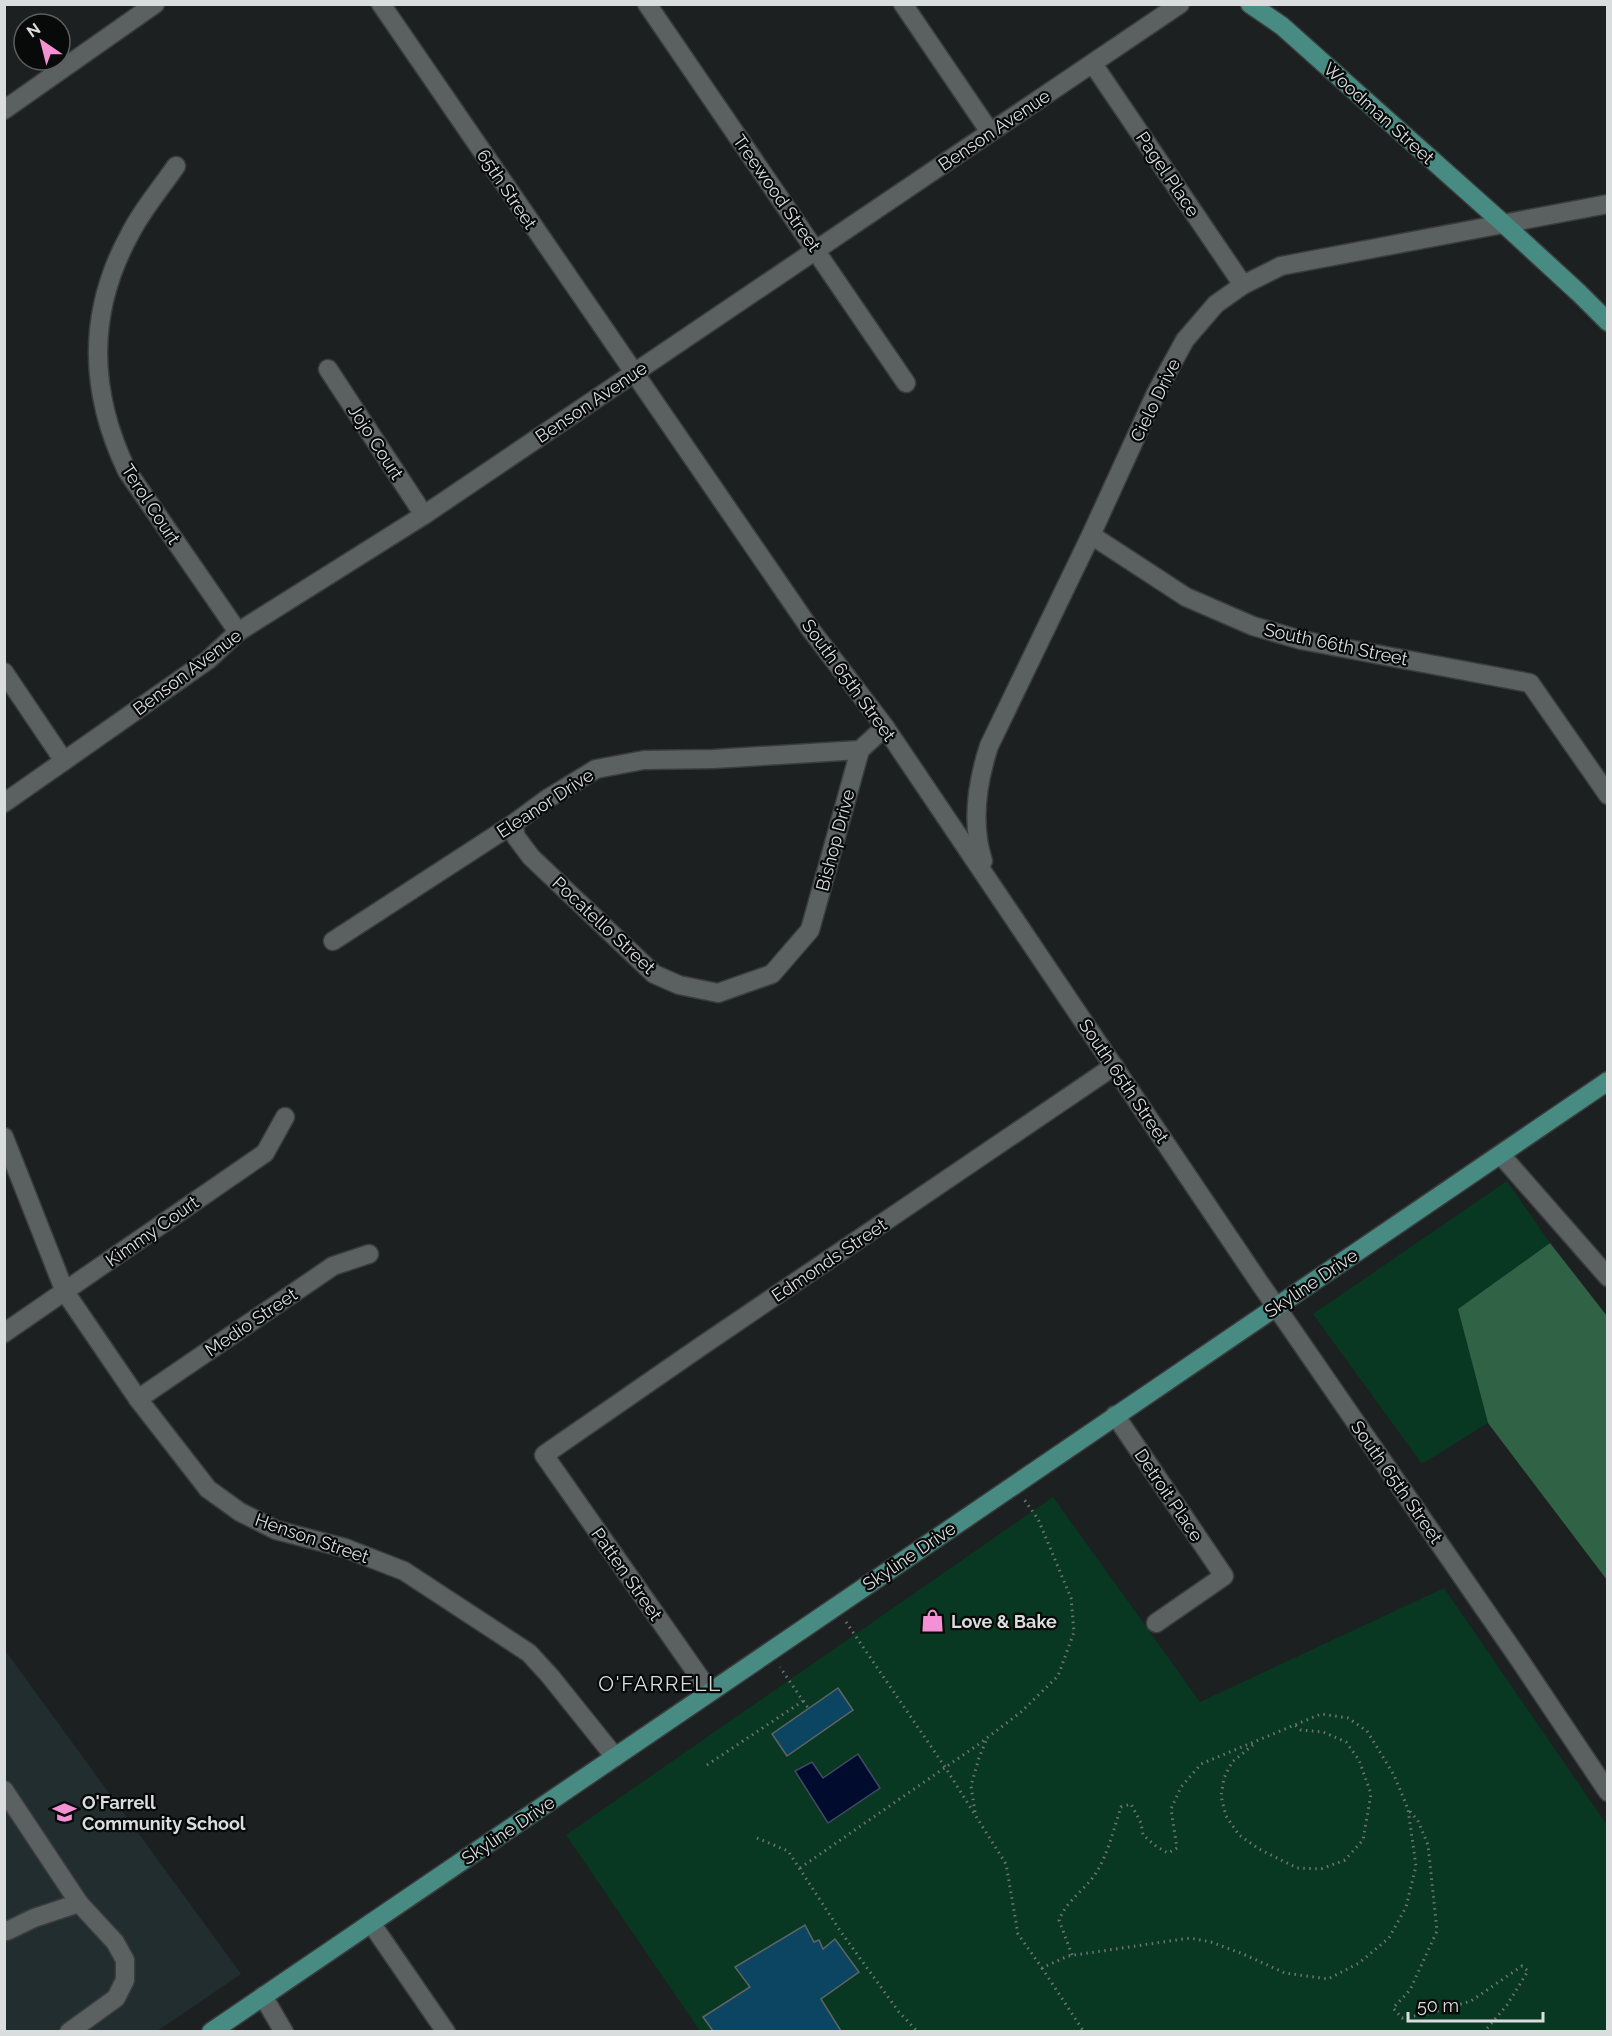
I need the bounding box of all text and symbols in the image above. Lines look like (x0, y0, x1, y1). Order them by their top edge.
north arrow (12, 12, 72, 72)
text: N (23, 19, 44, 41)
street label: Woodman Street (1319, 58, 1439, 168)
street label: Benson Avenue (934, 85, 1054, 175)
street label: Pagel Place (1132, 128, 1204, 221)
street label: Treewood Street (729, 131, 825, 255)
street label: 65th Street (473, 145, 541, 233)
street label: Cielo Drive (1126, 355, 1184, 445)
street label: Benson Avenue (531, 357, 651, 447)
street label: Jojo Court (344, 401, 408, 483)
street label: Terol Court (117, 460, 185, 548)
street label: South 65th Street (798, 615, 900, 745)
street label: South 66th Street (1262, 619, 1410, 669)
street label: Benson Avenue (129, 624, 246, 720)
street label: Eleanor Drive (493, 764, 598, 842)
street label: Bishop Drive (811, 786, 859, 893)
street label: Pocatello Street (548, 872, 660, 978)
street label: South 65th Street (1075, 1015, 1173, 1147)
street label: Kimmy Court (102, 1191, 202, 1271)
street label: Edmonds Street (768, 1214, 890, 1306)
street label: Skyline Drive (1261, 1244, 1362, 1322)
street label: Medio Street (201, 1284, 301, 1360)
street label: South 65th Street (1347, 1417, 1447, 1547)
street label: Detroit Place (1130, 1445, 1208, 1546)
street label: Henson Street (253, 1509, 371, 1567)
street label: Skyline Drive (859, 1517, 960, 1595)
street label: Patten Street (587, 1524, 667, 1624)
shop icon: Love & Bake (920, 1608, 946, 1634)
place label: Love & Bake (951, 1611, 1057, 1632)
district label: O'FARRELL (598, 1671, 722, 1696)
street label: Skyline Drive (458, 1791, 559, 1869)
place label: O'Farrell Community School (82, 1792, 246, 1834)
school or university icon: O'Farrell Community School (51, 1799, 77, 1825)
scale bar (1408, 1985, 1543, 2023)
text: 50 m (1417, 1995, 1459, 2016)

